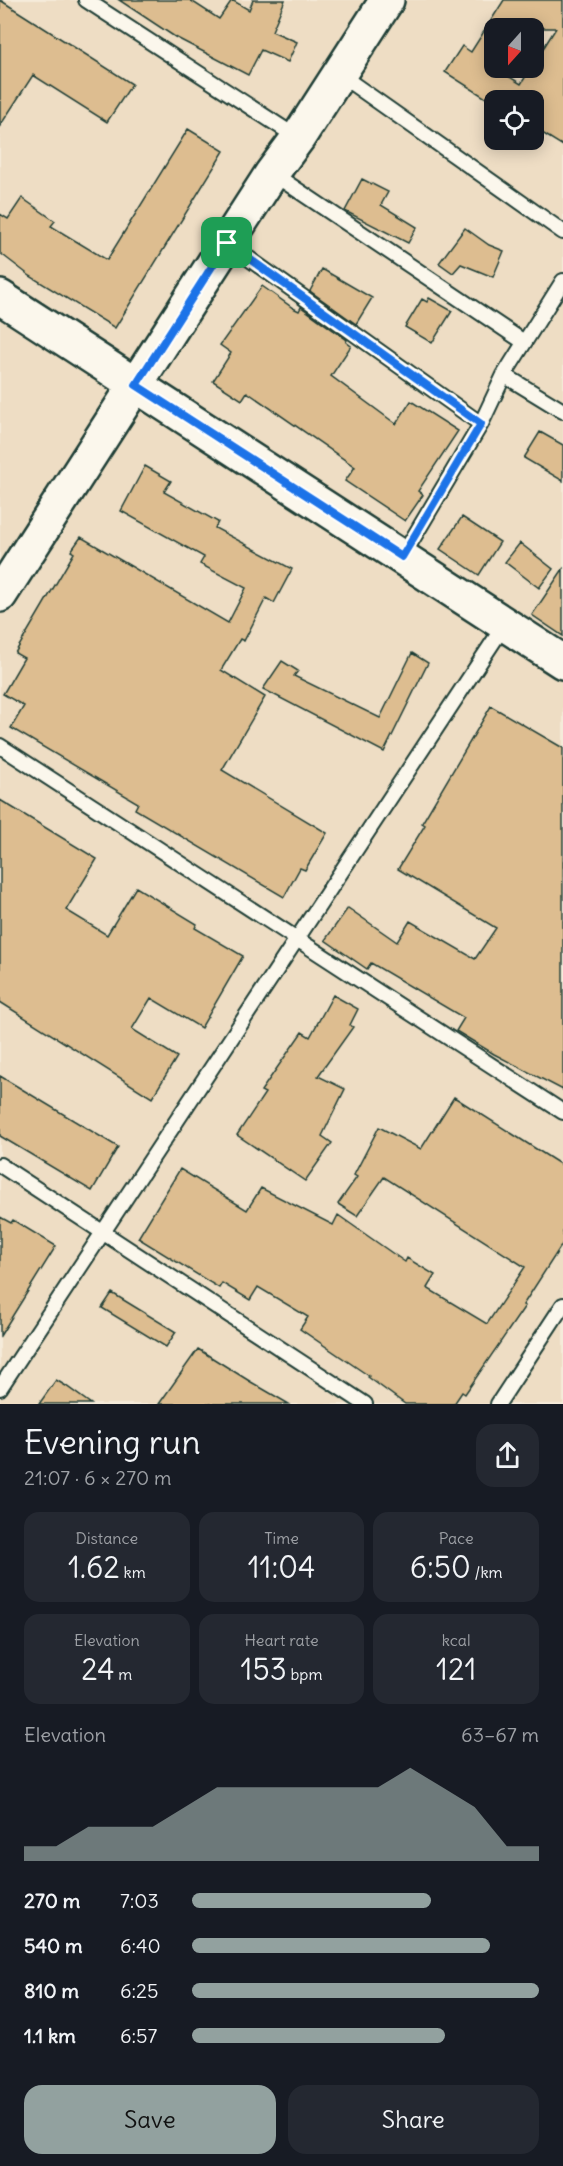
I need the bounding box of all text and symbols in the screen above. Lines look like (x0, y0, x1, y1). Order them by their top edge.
north arrow (484, 18, 544, 78)
map controls (484, 18, 544, 150)
button: locate (484, 90, 544, 150)
pin (201, 217, 252, 268)
icon: arrive (210, 226, 243, 259)
text: Evening run (24, 1421, 200, 1463)
button: share (476, 1424, 539, 1487)
text: 21:07 · 6 × 270 m (24, 1465, 171, 1490)
text: Distance (76, 1528, 138, 1548)
text: Time (264, 1528, 299, 1548)
text: Pace (439, 1528, 474, 1548)
text: 1.62 (68, 1548, 120, 1586)
text: 11:04 (248, 1548, 315, 1586)
text: 6:50 (410, 1548, 471, 1586)
text: km (120, 1562, 146, 1582)
text: /km (471, 1562, 503, 1582)
text: Elevation (74, 1630, 140, 1650)
text: Heart rate (244, 1630, 319, 1650)
text: kcal (442, 1630, 471, 1650)
text: 24 (81, 1650, 115, 1688)
text: 153 (240, 1650, 287, 1688)
text: 121 (436, 1650, 476, 1688)
text: m (115, 1664, 132, 1684)
text: bpm (287, 1664, 322, 1684)
text: Elevation (24, 1722, 106, 1747)
text: 63–67 m (461, 1722, 539, 1747)
text: 270 m (24, 1888, 80, 1913)
text: 7:03 (120, 1888, 159, 1913)
text: 540 m (24, 1933, 83, 1958)
text: 6:40 (120, 1933, 161, 1958)
text: 810 m (24, 1978, 79, 2003)
text: 6:25 (120, 1978, 159, 2003)
text: 1.1 km (24, 2023, 76, 2048)
text: 6:57 (120, 2023, 157, 2048)
button: Save (24, 2085, 276, 2154)
button: Share (288, 2085, 539, 2154)

